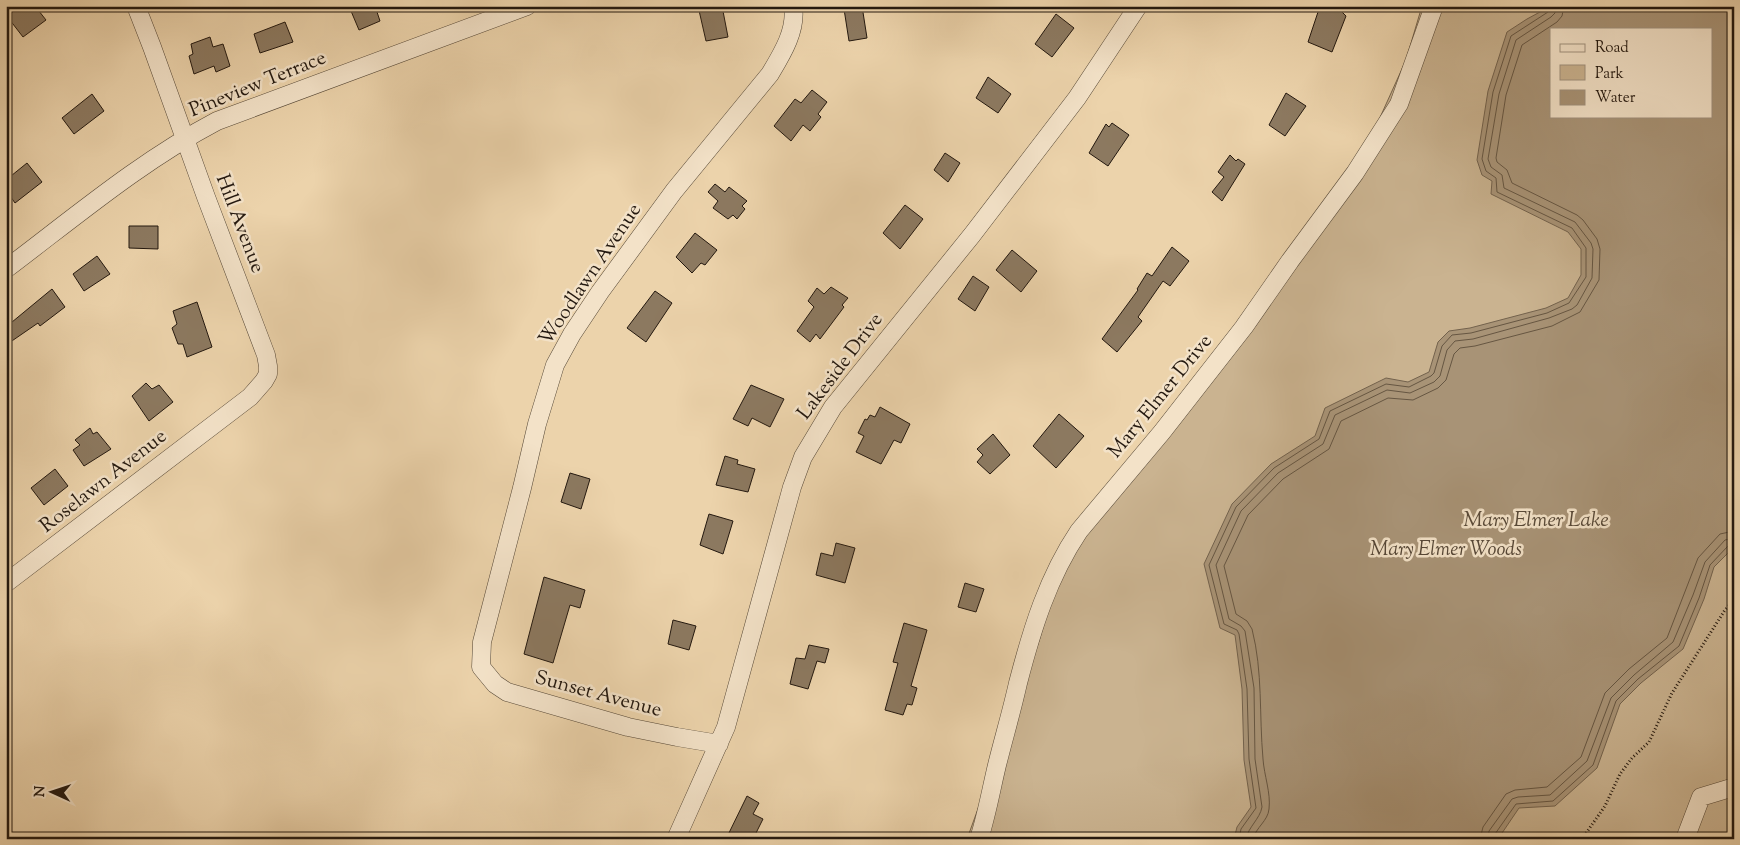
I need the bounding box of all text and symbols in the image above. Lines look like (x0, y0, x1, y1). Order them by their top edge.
legend (1550, 28, 1712, 118)
text: Road (1595, 38, 1629, 59)
street label: Pineview Terrace (185, 44, 331, 126)
text: Park (1595, 64, 1624, 85)
text: Water (1595, 88, 1636, 109)
street label: Hill Avenue (207, 170, 271, 278)
street label: Woodlawn Avenue (533, 198, 649, 352)
street label: Lakeside Drive (791, 307, 891, 427)
street label: Mary Elmer Drive (1102, 329, 1220, 465)
street label: Roselawn Avenue (34, 423, 174, 541)
water label: Mary Elmer Lake (1463, 506, 1609, 536)
park label: Mary Elmer Woods (1370, 536, 1522, 565)
street label: Sunset Avenue (531, 664, 665, 726)
north arrow (28, 768, 78, 818)
text: N (31, 785, 51, 798)

